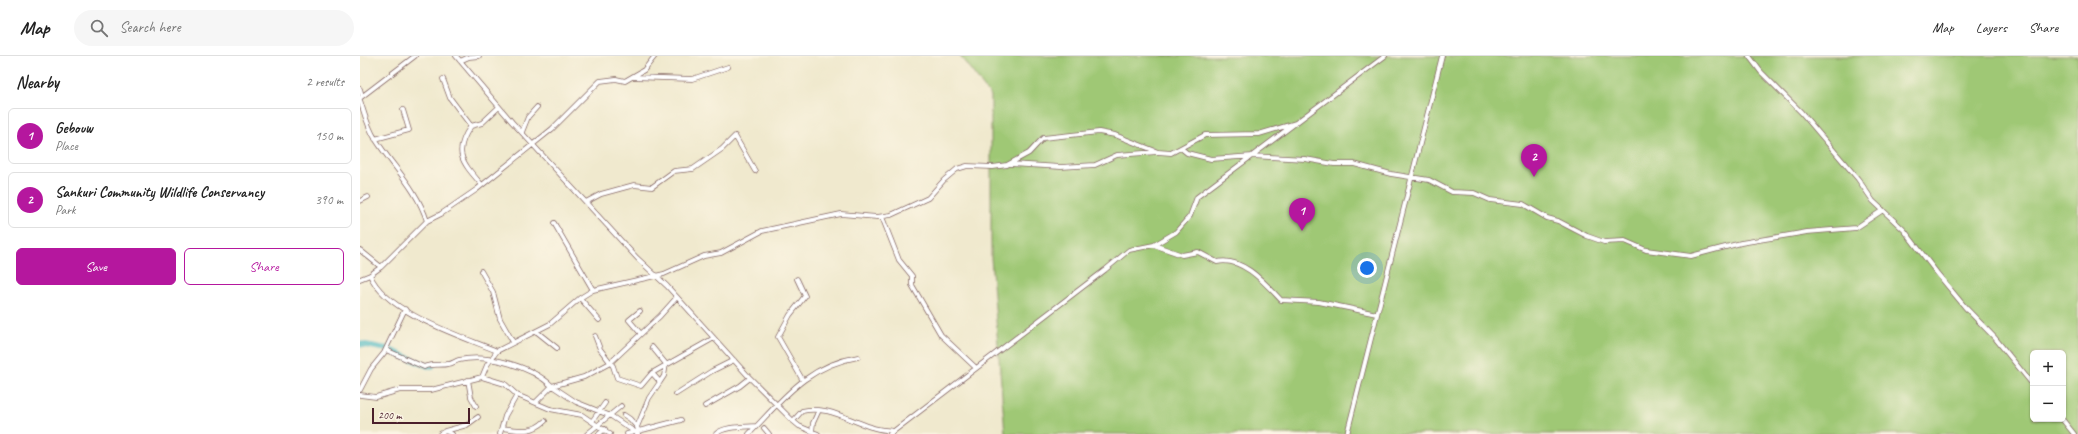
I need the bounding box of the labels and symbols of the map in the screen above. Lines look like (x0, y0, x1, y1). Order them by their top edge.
pin: 2 (1521, 144, 1547, 177)
pin: 1 (1289, 198, 1315, 231)
your location (1357, 258, 1377, 278)
scale bar (372, 406, 470, 425)

